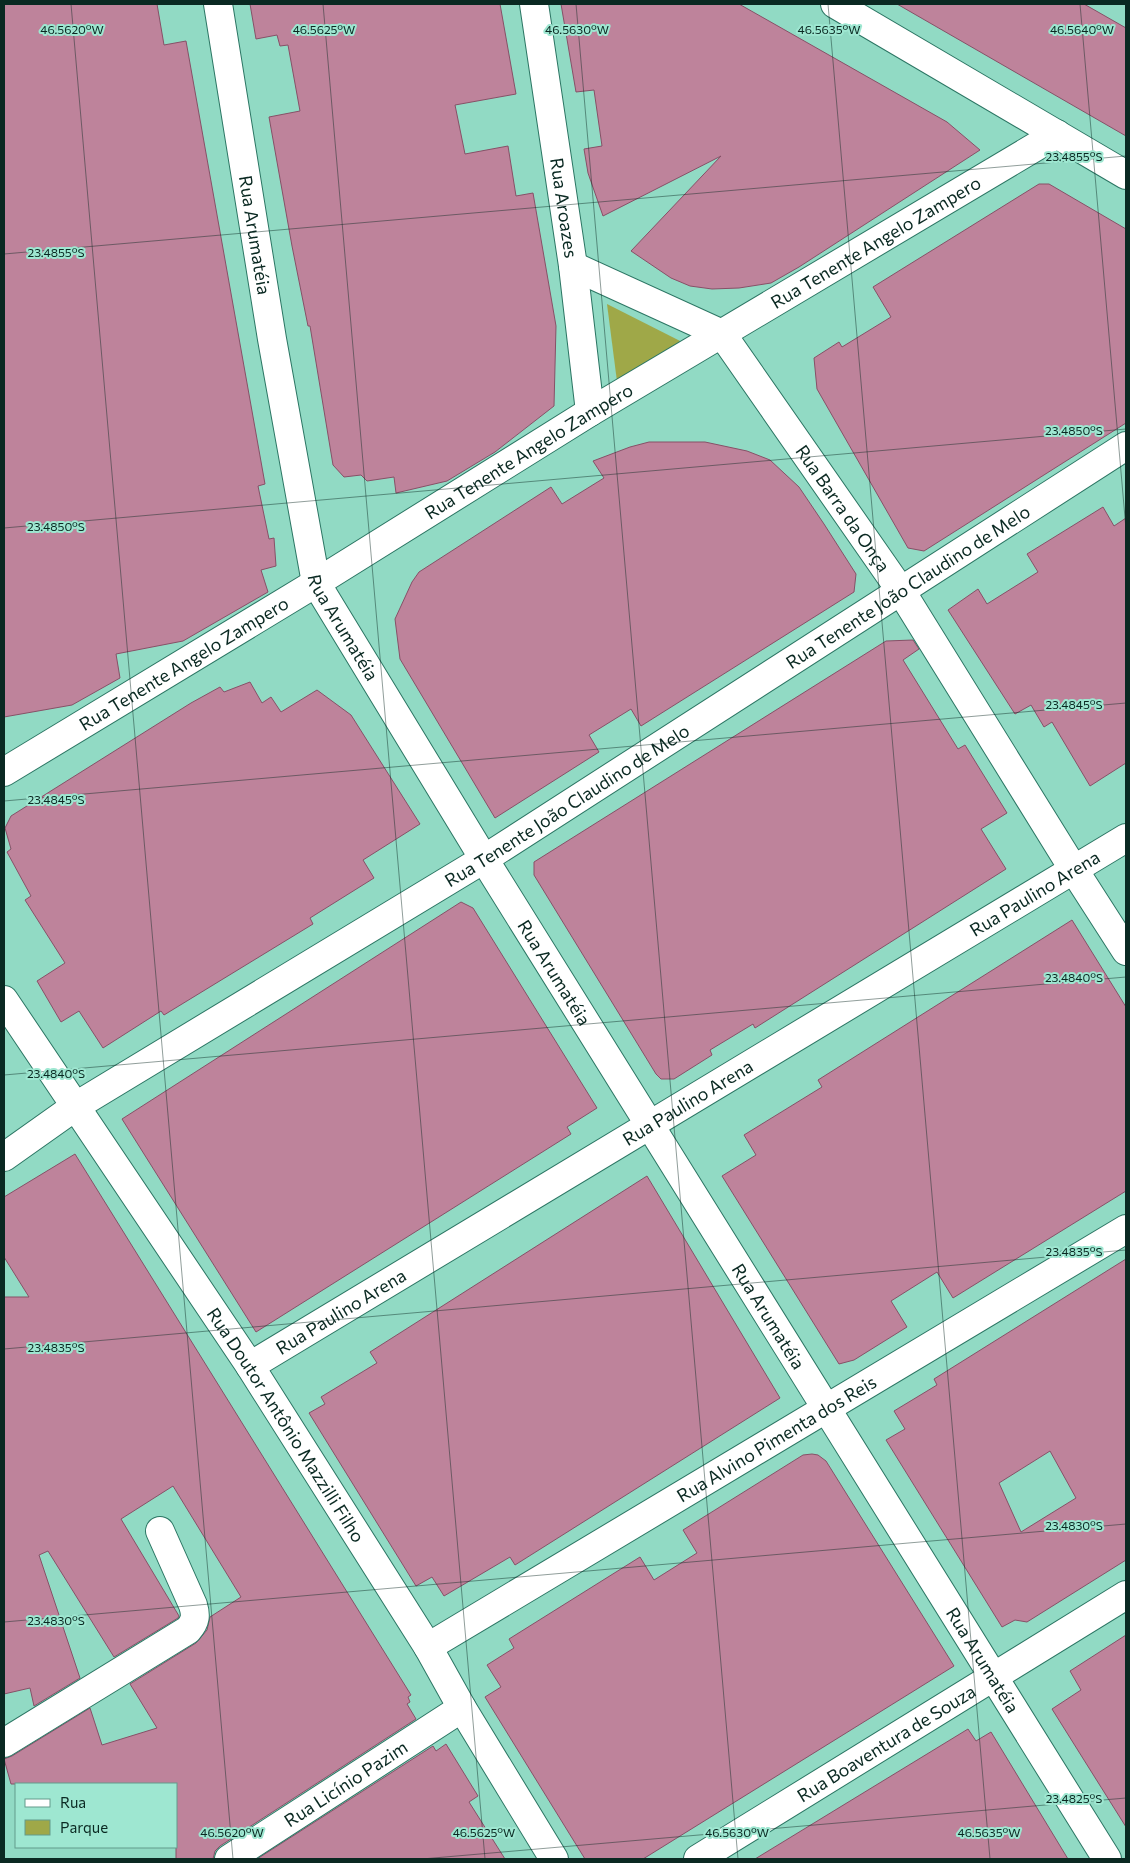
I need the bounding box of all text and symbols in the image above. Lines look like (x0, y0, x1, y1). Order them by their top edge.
text: 46.5620°W (40, 22, 104, 36)
text: 46.5625°W (293, 22, 355, 36)
text: 46.5630°W (545, 22, 609, 36)
text: 46.5635°W (798, 22, 860, 36)
text: 46.5640°W (1050, 22, 1114, 36)
text: 23.4855°S (1046, 149, 1102, 163)
street label: Rua Aroazes (546, 156, 583, 259)
street label: Rua Tenente Angelo Zampero (766, 171, 984, 313)
street label: Rua Arumatéia (235, 174, 276, 296)
text: 23.4855°S (28, 245, 84, 259)
street label: Rua Tenente Angelo Zampero (420, 378, 636, 524)
text: 23.4850°S (1045, 423, 1103, 437)
street label: Rua Barra da Onça (791, 440, 895, 576)
street label: Rua Tenente João Claudino de Melo (782, 500, 1034, 673)
text: 23.4850°S (27, 519, 85, 533)
street label: Rua Arumatéia (304, 573, 384, 684)
street label: Rua Tenente Angelo Zampero (75, 591, 292, 735)
text: 23.4845°S (1045, 697, 1103, 711)
street label: Rua Tenente João Claudino de Melo (441, 719, 693, 891)
text: 23.4845°S (27, 792, 85, 806)
street label: Rua Paulino Arena (965, 846, 1104, 941)
street label: Rua Arumatéia (513, 915, 596, 1029)
text: 23.4840°S (1045, 970, 1103, 984)
street label: Rua Paulino Arena (619, 1055, 757, 1150)
text: 23.4840°S (27, 1066, 85, 1080)
text: 23.4835°S (1046, 1244, 1102, 1258)
street label: Rua Arumatéia (728, 1259, 810, 1373)
street label: Rua Paulino Arena (272, 1264, 410, 1359)
street label: Rua Doutor Antônio Mazzilli Filho (203, 1303, 370, 1546)
text: 23.4835°S (28, 1340, 84, 1354)
street label: Rua Alvino Pimenta dos Reis (673, 1370, 880, 1507)
text: 23.4830°S (1045, 1518, 1103, 1532)
street label: Rua Arumatéia (942, 1603, 1024, 1717)
text: 23.4830°S (27, 1613, 85, 1627)
street label: Rua Boaventura de Souza (793, 1680, 979, 1806)
street label: Rua Licínio Pazim (280, 1735, 411, 1831)
legend (15, 1783, 178, 1848)
text: 23.4825°S (1046, 1791, 1102, 1805)
text: Rua (60, 1793, 86, 1811)
text: Parque (60, 1818, 108, 1836)
text: 46.5620°W (200, 1825, 264, 1839)
text: 46.5625°W (453, 1825, 515, 1839)
text: 46.5630°W (705, 1825, 769, 1839)
text: 46.5635°W (958, 1825, 1020, 1839)

